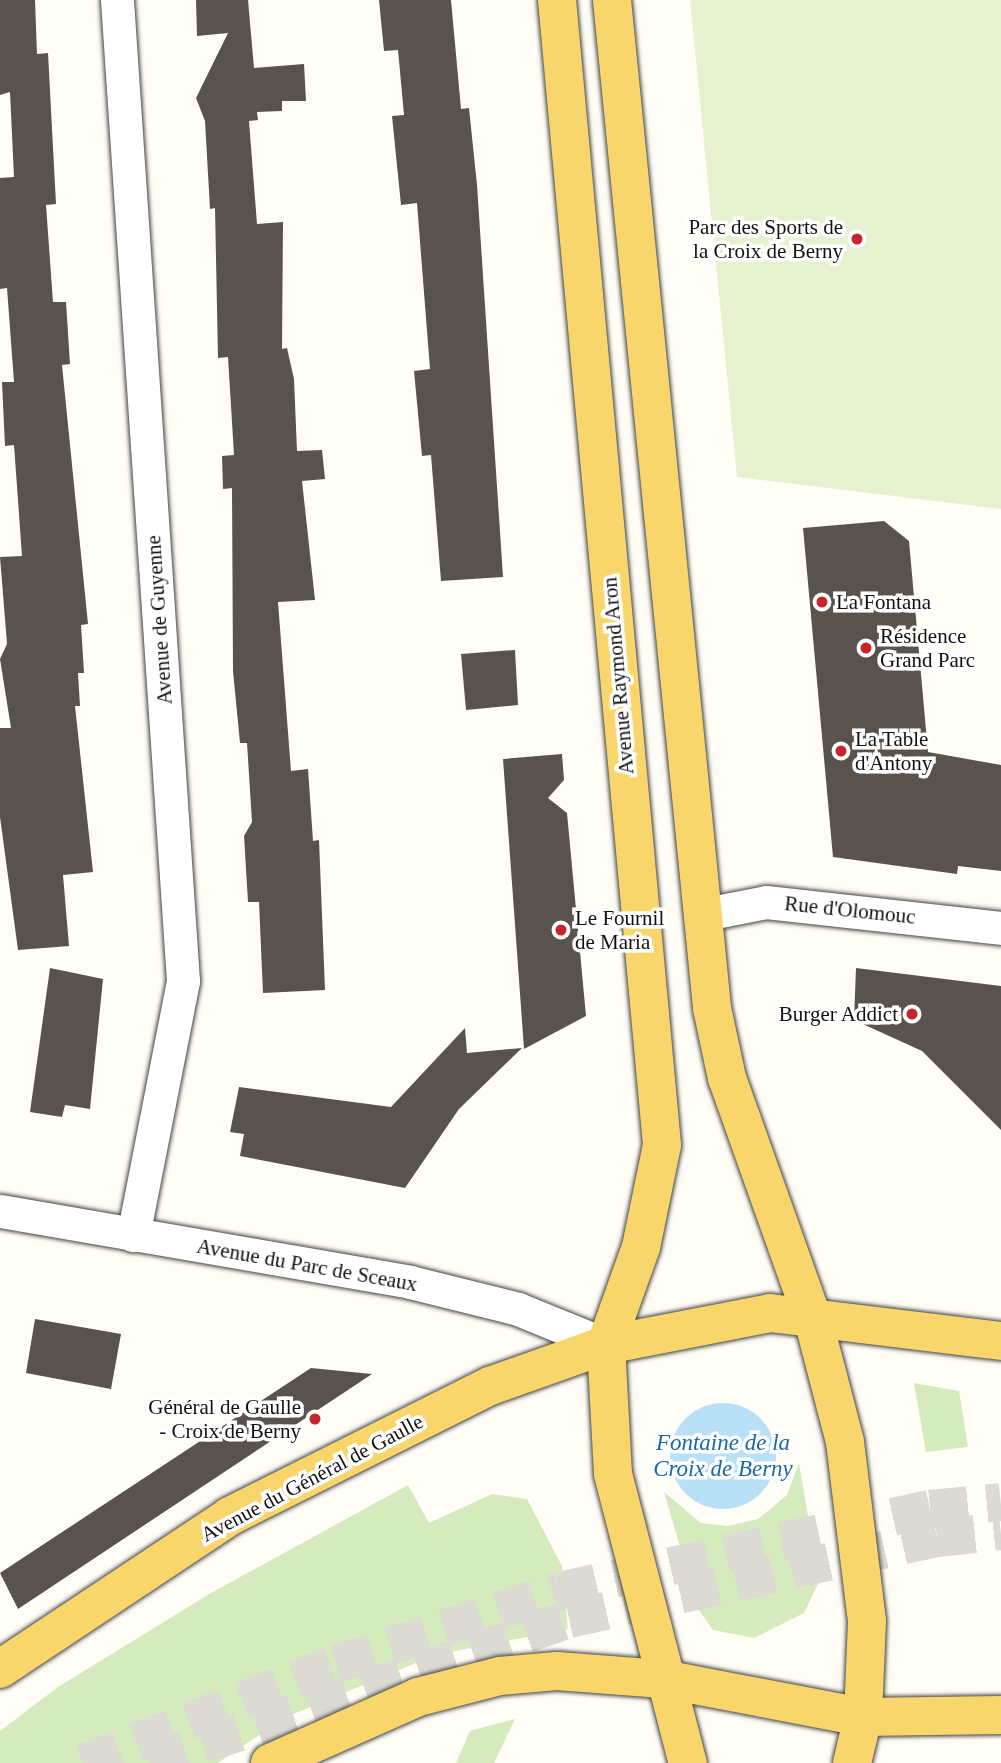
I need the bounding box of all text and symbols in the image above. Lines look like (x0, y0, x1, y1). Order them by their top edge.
place label: Parc des Sports de la Croix de Berny (688, 214, 843, 264)
marker: Parc des Sports de la Croix de Berny (849, 231, 865, 247)
street label: Avenue de Guyenne (141, 534, 177, 706)
street label: Avenue Raymond Aron (597, 576, 639, 776)
place label: La Fontana (836, 589, 931, 615)
marker: La Fontana (814, 594, 830, 610)
place label: Résidence Grand Parc (880, 623, 975, 673)
marker: Résidence Grand Parc (858, 640, 874, 656)
place label: La Table d'Antony (855, 726, 932, 776)
marker: La Table d'Antony (833, 743, 849, 759)
street label: Rue d'Olomouc (783, 891, 917, 929)
place label: Le Fournil de Maria (575, 905, 664, 955)
marker: Le Fournil de Maria (553, 922, 569, 938)
place label: Burger Addict (778, 1001, 898, 1027)
marker: Burger Addict (904, 1006, 920, 1022)
street label: Avenue du Parc de Sceaux (195, 1233, 419, 1297)
place label: Général de Gaulle - Croix de Berny (148, 1394, 301, 1444)
street label: Avenue du Général de Gaulle (197, 1409, 427, 1547)
marker: Général de Gaulle - Croix de Berny (307, 1411, 323, 1427)
water label: Fontaine de la Croix de Berny (653, 1429, 793, 1483)

